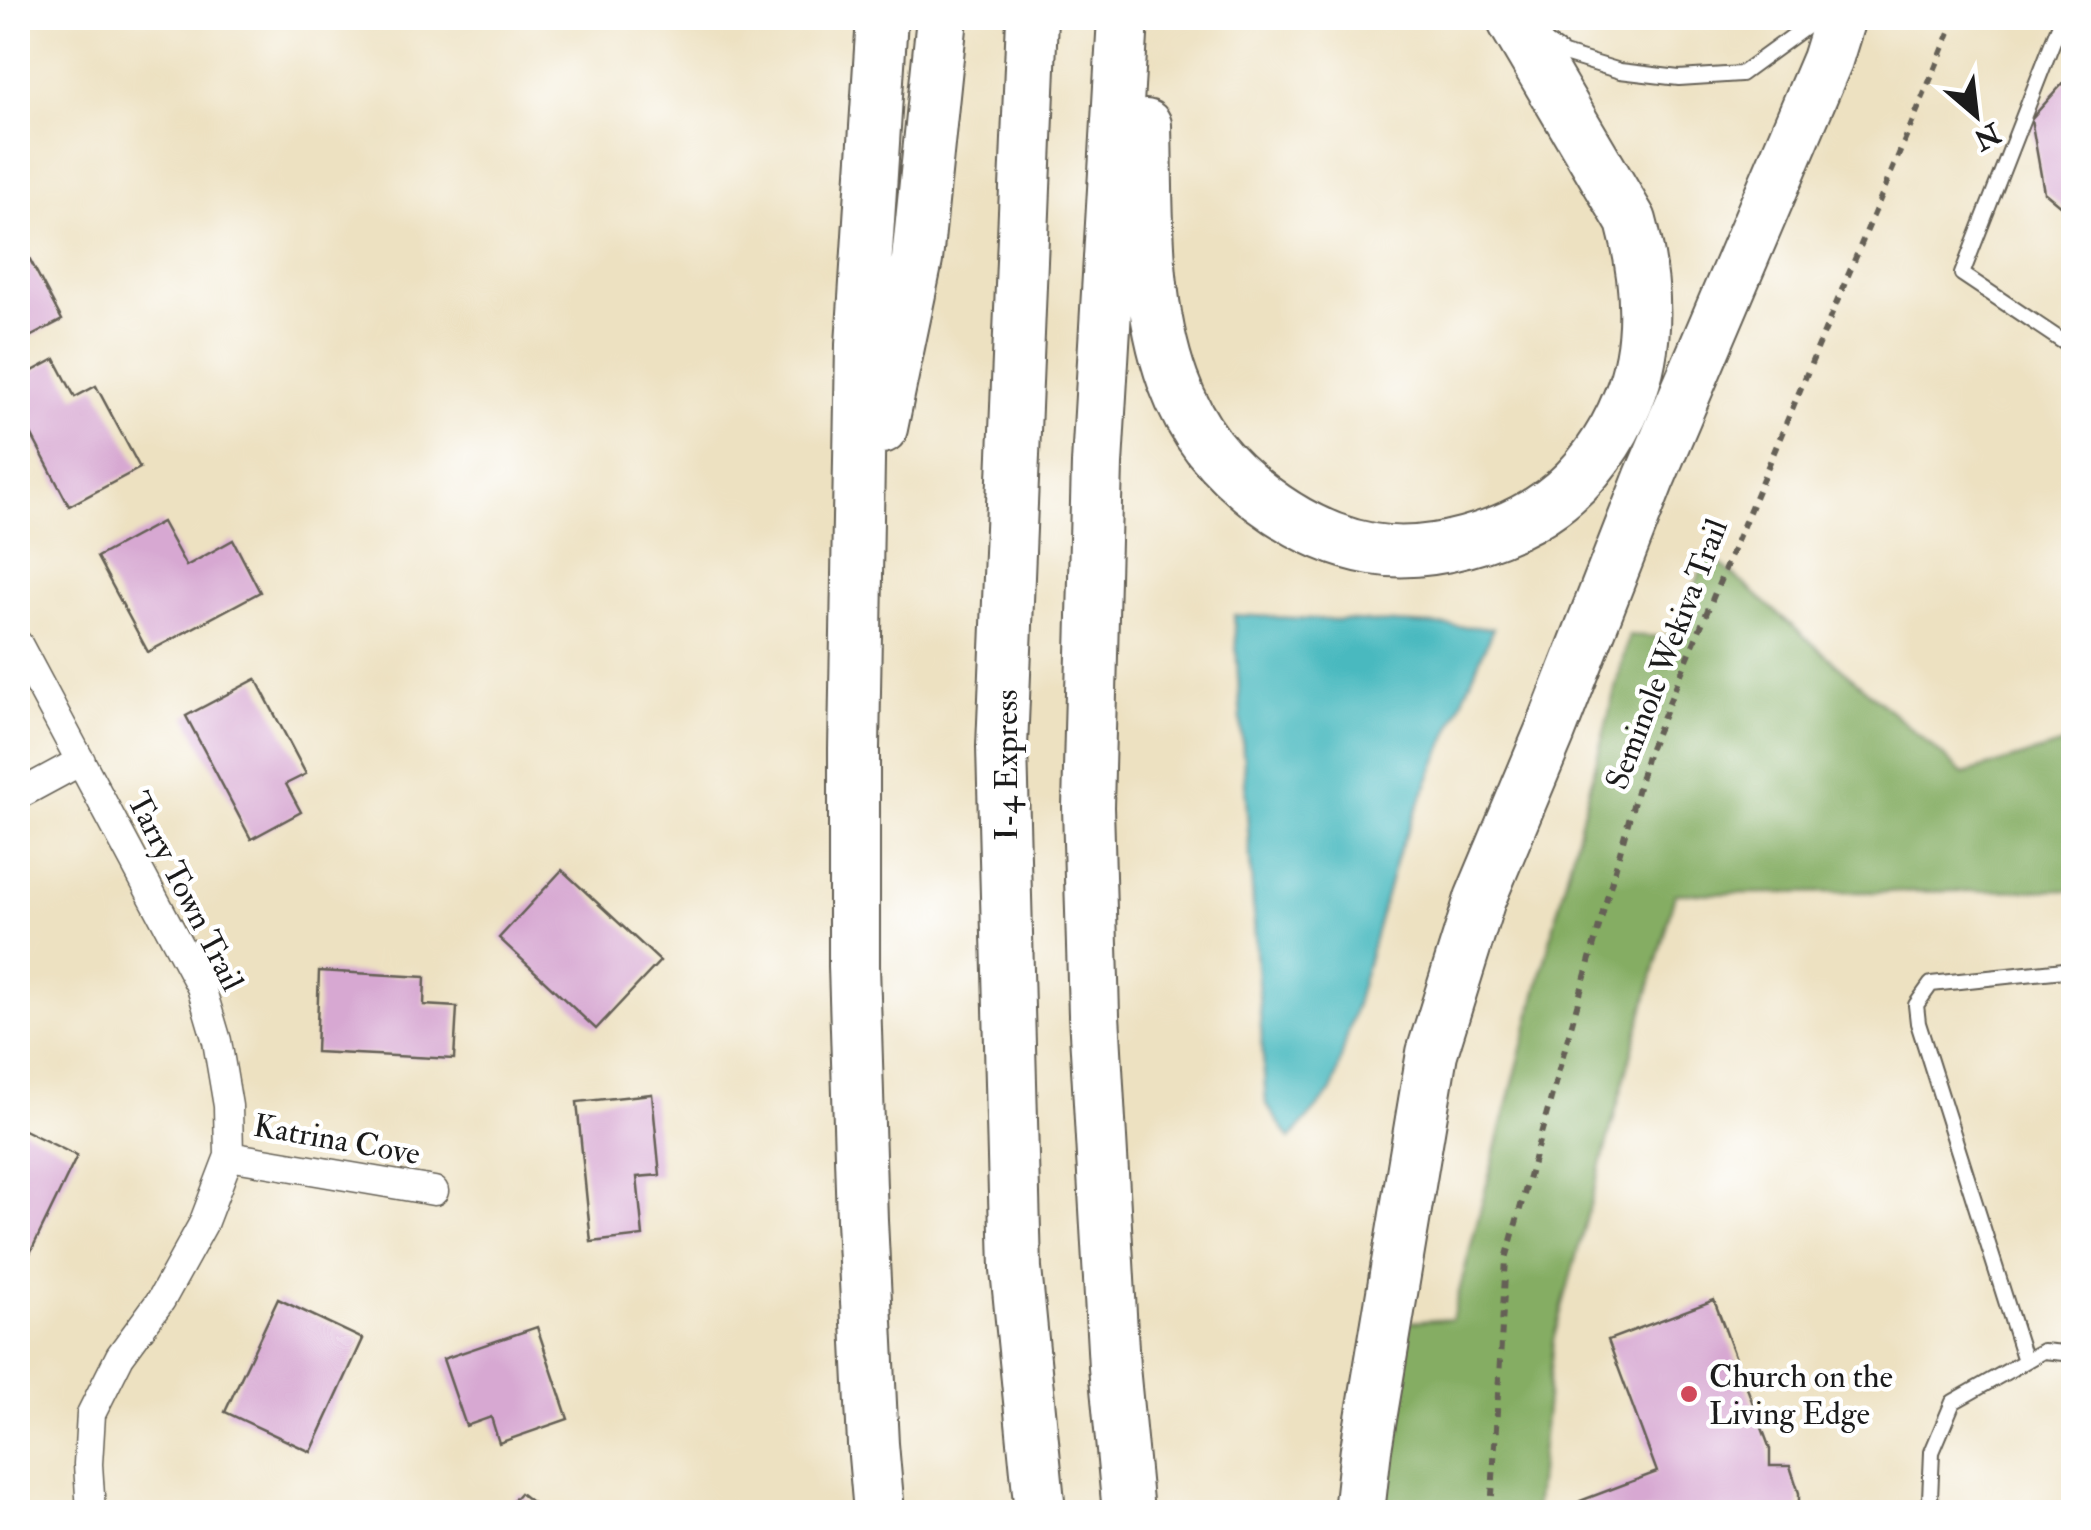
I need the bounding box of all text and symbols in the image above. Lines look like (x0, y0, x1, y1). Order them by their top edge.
north arrow (1926, 65, 2026, 165)
text: N (1967, 114, 2007, 158)
street label: Seminole Wekiva Trail (1597, 513, 1737, 795)
street label: I-4 Express (987, 690, 1027, 840)
street label: Tarry Town Trail (118, 785, 252, 998)
street label: Katrina Cove (251, 1106, 423, 1174)
place label: Church on the Living Edge (1709, 1357, 1893, 1434)
marker: Church on the Living Edge (1678, 1383, 1700, 1405)

